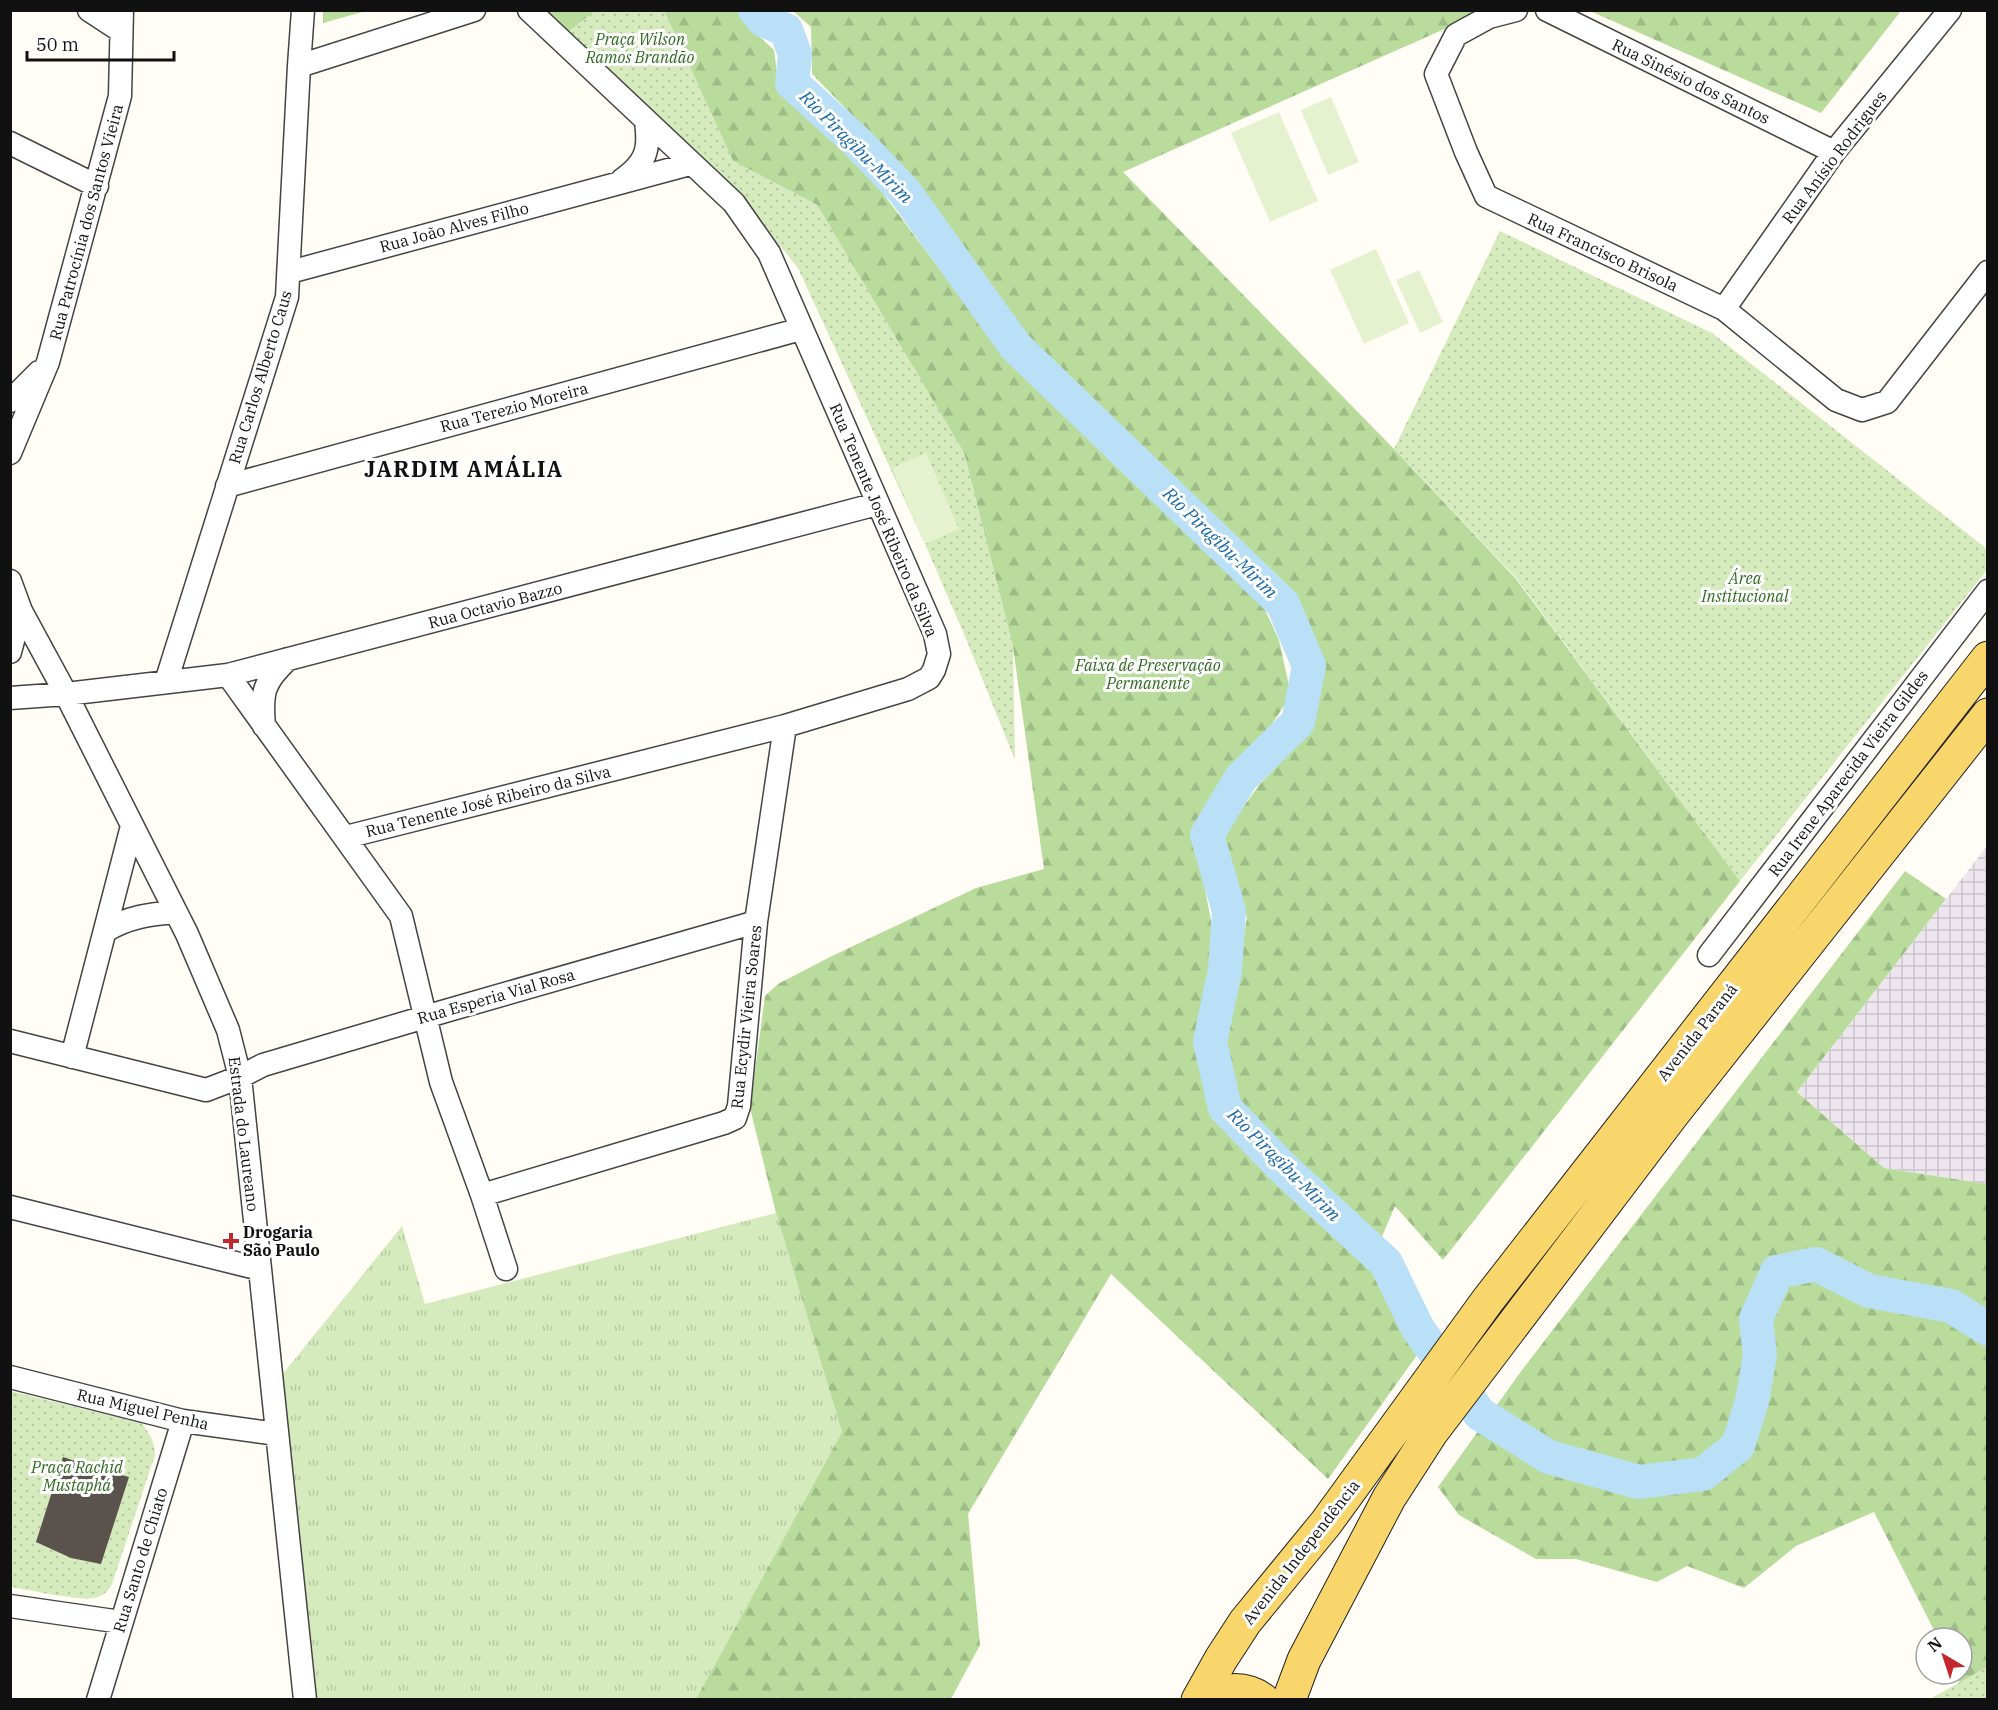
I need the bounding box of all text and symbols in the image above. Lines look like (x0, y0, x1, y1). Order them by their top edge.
scale bar (27, 24, 174, 62)
park label: Praça Wilson Ramos Brandão (585, 29, 694, 67)
text: 50 m (36, 33, 79, 56)
street label: Rua Sinésio dos Santos (1609, 34, 1773, 128)
water label: Rio Piragibu-Mirim (794, 85, 918, 208)
street label: Rua Anísio Rodrigues (1777, 87, 1891, 227)
street label: Rua Patrocínia dos Santos Vieira (45, 101, 127, 342)
street label: Rua João Alves Filho (377, 197, 531, 257)
street label: Rua Francisco Brisola (1525, 208, 1682, 296)
street label: Rua Carlos Alberto Caus (224, 288, 296, 466)
street label: Rua Terezio Moreira (438, 378, 590, 436)
street label: Rua Tenente José Ribeiro da Silva (826, 400, 943, 640)
district label: JARDIM AMÁLIA (364, 454, 564, 483)
water label: Rio Piragibu-Mirim (1157, 481, 1282, 603)
park label: Área Institucional (1701, 567, 1789, 606)
street label: Rua Octavio Bazzo (426, 578, 564, 632)
park label: Faixa de Preservação Permanente (1074, 655, 1221, 693)
street label: Rua Irene Aparecida Vieira Gildes (1764, 666, 1932, 880)
street label: Rua Tenente José Ribeiro da Silva (363, 761, 613, 841)
street label: Rua Ecydir Vieira Soares (726, 924, 766, 1110)
street label: Rua Esperia Vial Rosa (415, 964, 577, 1028)
street label: Avenida Paraná (1653, 979, 1741, 1085)
street label: Estrada do Laureano (225, 1055, 263, 1213)
water label: Rio Piragibu-Mirim (1222, 1103, 1346, 1226)
place label: Drogaria São Paulo (243, 1222, 320, 1260)
marker: Drogaria São Paulo (224, 1234, 238, 1248)
street label: Rua Miguel Penha (75, 1384, 211, 1434)
park label: Praça Rachid Mustaphá (30, 1457, 123, 1495)
street label: Avenida Independência (1238, 1475, 1364, 1628)
street label: Rua Santo de Chiato (108, 1485, 172, 1635)
north arrow (1914, 1626, 1974, 1686)
text: N (1923, 1633, 1946, 1656)

